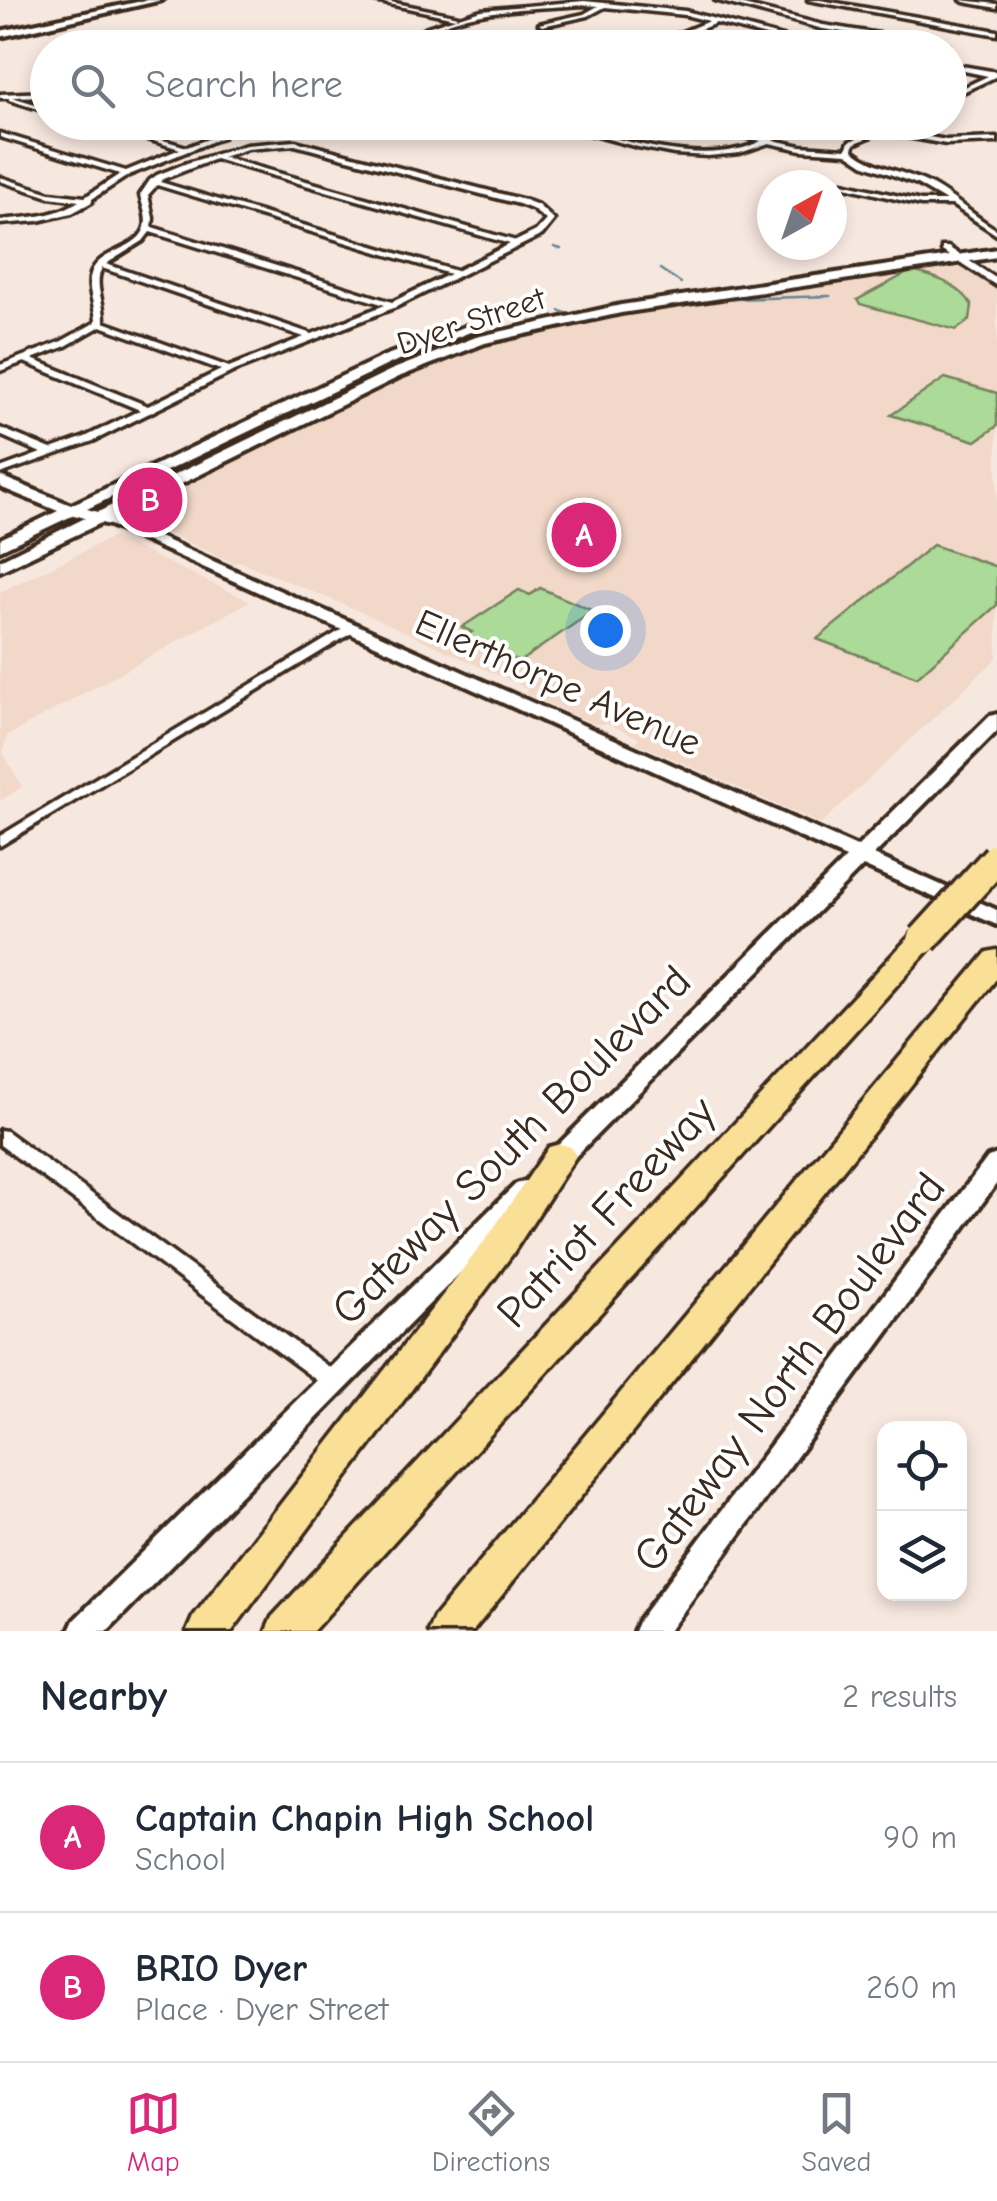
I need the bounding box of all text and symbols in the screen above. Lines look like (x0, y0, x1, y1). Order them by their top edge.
search box (30, 30, 967, 140)
icon: search (65, 58, 120, 113)
text: Search here (145, 63, 343, 107)
north arrow (757, 170, 847, 260)
street label: Dyer Street (392, 279, 551, 362)
pin: B (118, 462, 182, 538)
pin: A (552, 498, 616, 572)
street label: Ellerthorpe Avenue (408, 600, 708, 766)
your location (580, 605, 631, 656)
street label: Gateway South Boulevard (321, 955, 701, 1335)
street label: Patriot Freeway (486, 1085, 727, 1338)
street label: Gateway North Boulevard (622, 1162, 956, 1582)
map controls (877, 1421, 967, 1601)
button: locate (877, 1421, 967, 1511)
button: layers (877, 1511, 967, 1601)
text: Nearby (40, 1672, 167, 1721)
text: 2 results (842, 1678, 957, 1715)
text: Captain Chapin High School (135, 1797, 594, 1841)
text: A (64, 1819, 81, 1856)
text: 90 m (883, 1819, 957, 1856)
text: School (135, 1841, 226, 1878)
text: BRIO Dyer (135, 1947, 307, 1991)
text: B (63, 1969, 82, 2006)
text: 260 m (866, 1969, 957, 2006)
text: Place · Dyer Street (135, 1991, 388, 2028)
tab: Map (126, 2086, 181, 2178)
tab: Directions (432, 2086, 550, 2178)
tab: Saved (801, 2086, 871, 2178)

